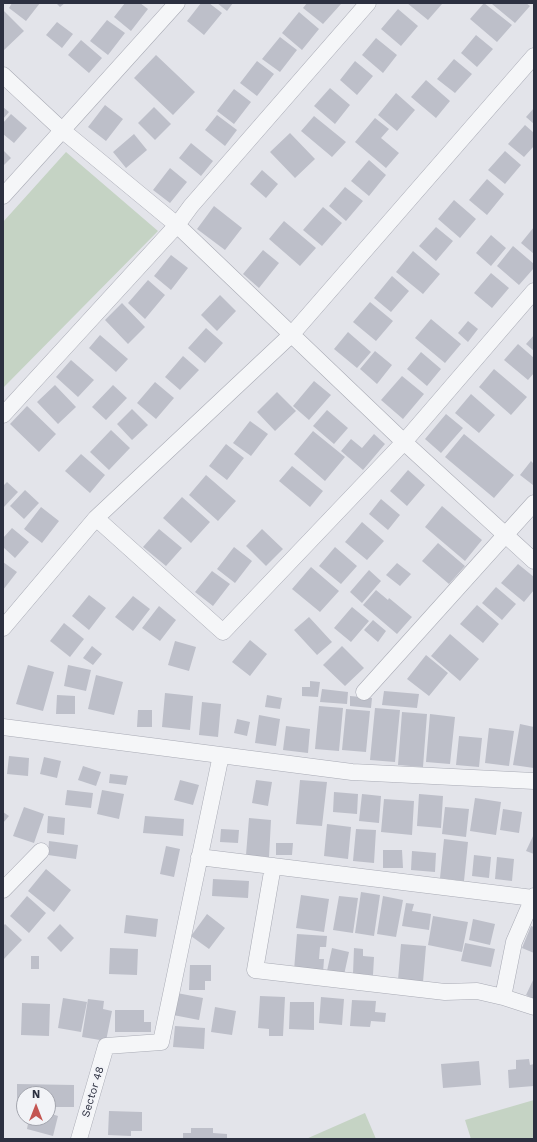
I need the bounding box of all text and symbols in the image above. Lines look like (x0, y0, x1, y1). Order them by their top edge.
street label: Sector 48 (79, 1065, 107, 1119)
north arrow (16, 1086, 56, 1126)
text: N (32, 1088, 40, 1101)

